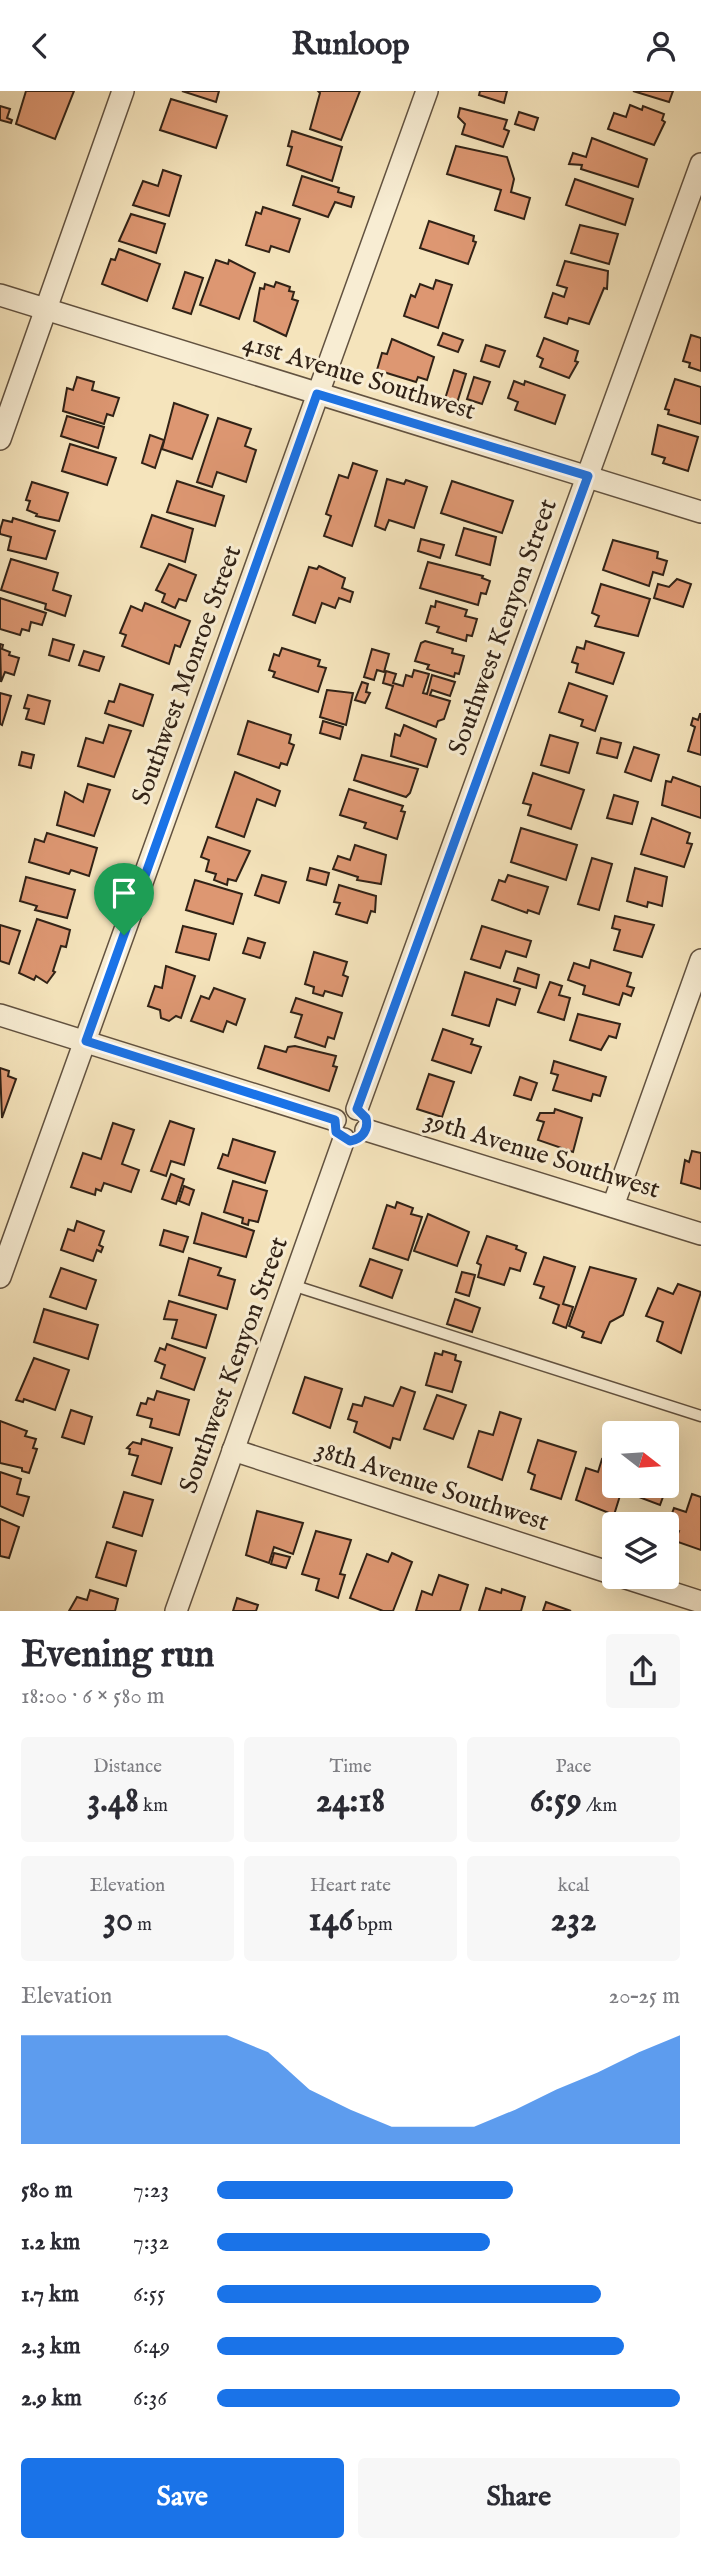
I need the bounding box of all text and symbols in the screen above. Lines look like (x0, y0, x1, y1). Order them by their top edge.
text: Runloop (291, 25, 410, 66)
icon: back (21, 27, 59, 65)
icon: person (642, 27, 680, 65)
street label: 41st Avenue Southwest (239, 326, 479, 428)
street label: Southwest Kenyon Street (441, 494, 565, 760)
street label: Southwest Monroe Street (125, 541, 249, 809)
pin (94, 863, 154, 935)
icon: arrive (105, 874, 143, 912)
street label: 39th Avenue Southwest (420, 1103, 664, 1207)
street label: Southwest Kenyon Street (172, 1232, 296, 1498)
north arrow (602, 1421, 679, 1498)
map controls (602, 1421, 679, 1589)
street label: 38th Avenue Southwest (311, 1433, 553, 1539)
button: layers (602, 1512, 679, 1589)
text: Evening run (21, 1632, 215, 1680)
button: share (606, 1634, 680, 1708)
text: 18:00 · 6 × 580 m (21, 1682, 165, 1711)
text: Distance (93, 1755, 162, 1779)
text: Time (329, 1755, 372, 1779)
text: Pace (556, 1755, 591, 1779)
text: 3.48 (87, 1779, 139, 1824)
text: 24:18 (316, 1779, 385, 1824)
text: 6:59 (530, 1779, 582, 1824)
text: km (139, 1794, 168, 1818)
text: /km (582, 1794, 617, 1818)
text: Elevation (90, 1874, 165, 1898)
text: Heart rate (310, 1874, 391, 1898)
text: kcal (558, 1874, 589, 1898)
text: 30 (103, 1898, 133, 1943)
text: 146 (308, 1898, 353, 1943)
text: 232 (551, 1898, 596, 1943)
text: m (133, 1913, 152, 1937)
text: bpm (353, 1913, 393, 1937)
text: Elevation (21, 1982, 112, 2011)
text: 20–25 m (608, 1982, 680, 2011)
text: 580 m (21, 2176, 72, 2205)
text: 7:23 (133, 2176, 169, 2205)
text: 1.2 km (21, 2228, 80, 2257)
text: 7:32 (133, 2228, 169, 2257)
text: 1.7 km (21, 2280, 79, 2309)
text: 6:55 (133, 2280, 165, 2309)
text: 2.3 km (21, 2332, 80, 2361)
text: 6:49 (133, 2332, 170, 2361)
text: 2.9 km (21, 2384, 82, 2413)
text: 6:36 (133, 2384, 167, 2413)
button: Save (21, 2458, 344, 2538)
button: Share (358, 2458, 680, 2538)

